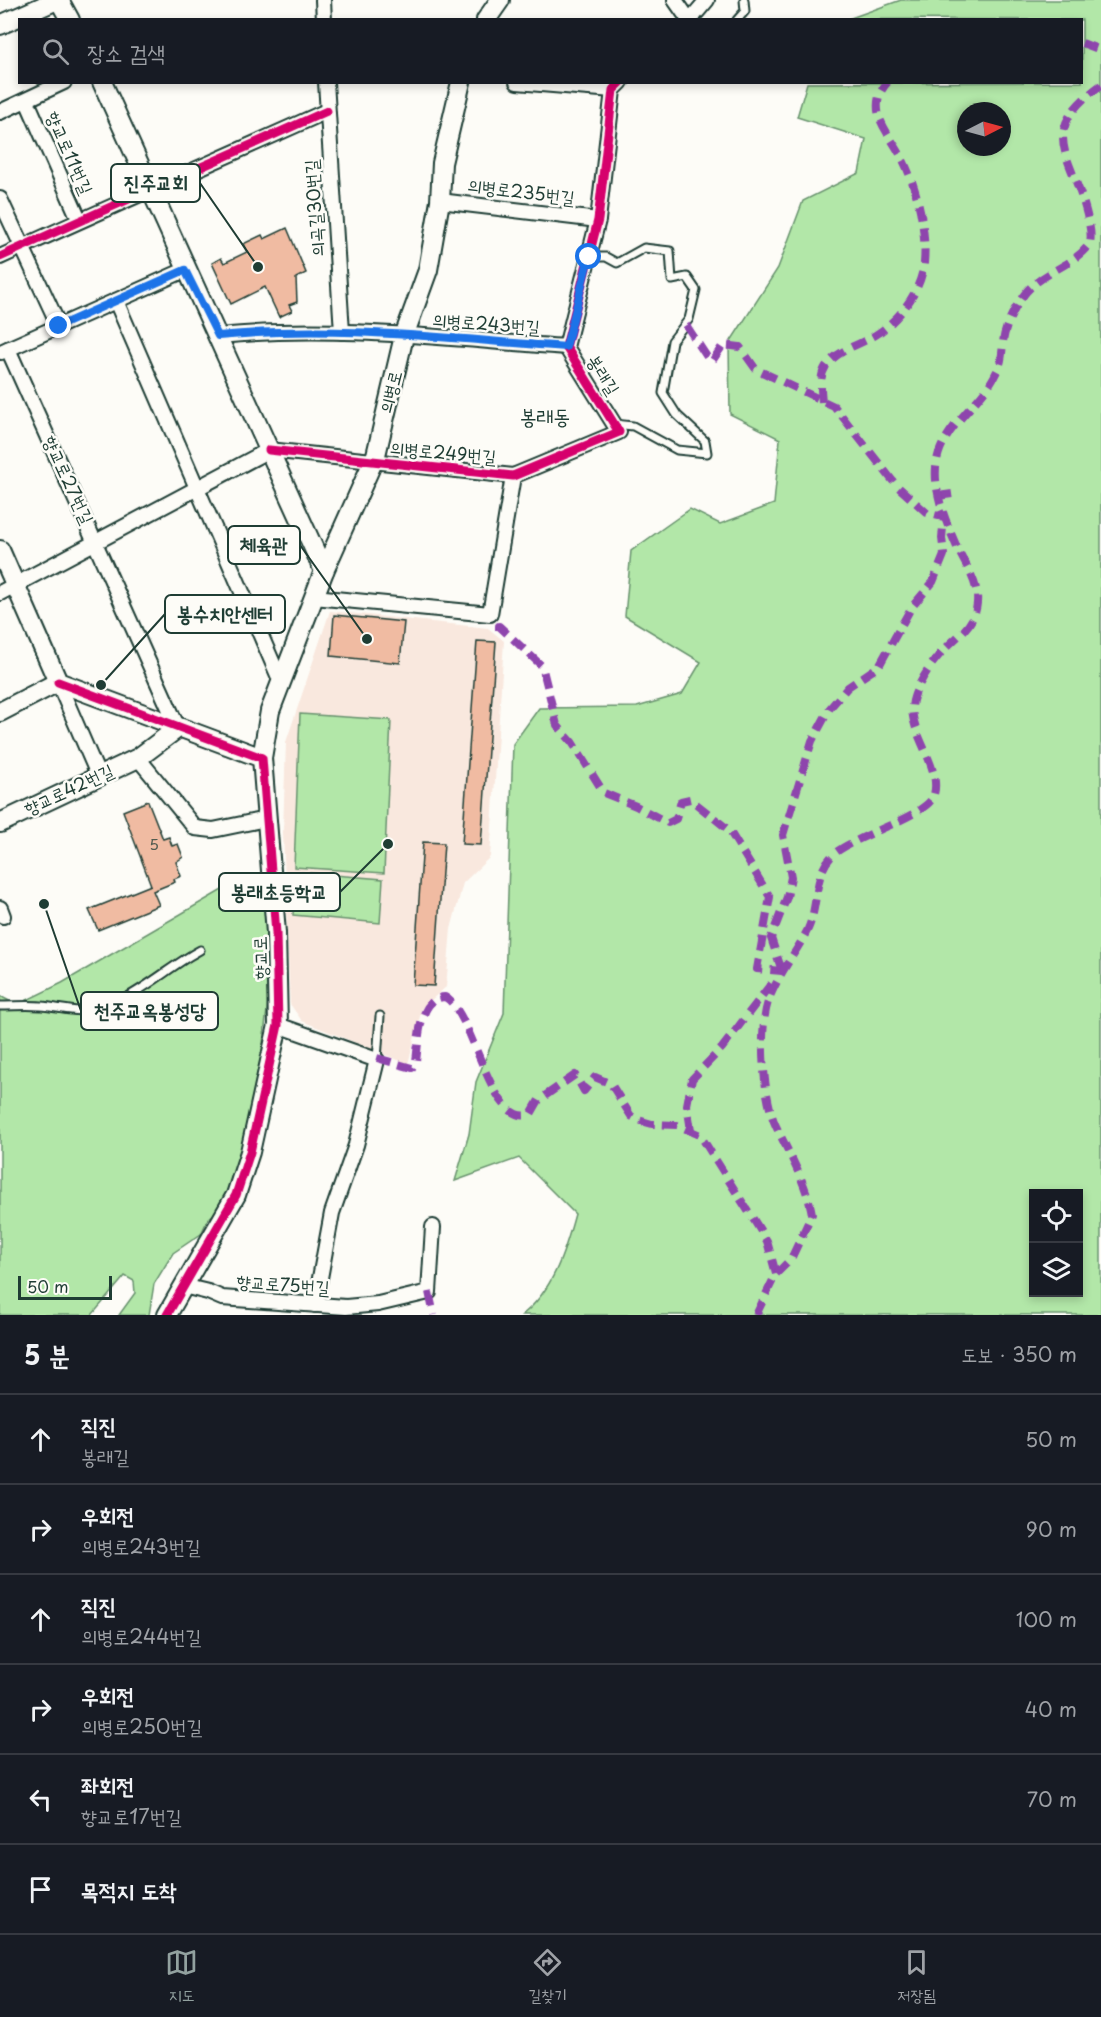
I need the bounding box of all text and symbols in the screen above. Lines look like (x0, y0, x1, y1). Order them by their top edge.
search box (18, 18, 1083, 84)
icon: search (39, 35, 72, 68)
text: 장소 검색 (87, 35, 165, 68)
north arrow (957, 102, 1011, 156)
street label: 향교로11번길 (40, 106, 101, 199)
street label: 의곡길30번길 (297, 158, 330, 258)
callout: 진주교회 (111, 164, 200, 202)
text: 진주교회 (124, 167, 188, 197)
street label: 의병로235번길 (466, 171, 577, 211)
route start (575, 243, 601, 269)
street label: 의병로243번길 (431, 305, 541, 340)
route end (45, 312, 71, 338)
street label: 봉래길 (581, 349, 628, 400)
street label: 의병로 (371, 367, 408, 416)
district label: 봉래동 (520, 399, 570, 431)
street label: 향교로27번길 (37, 431, 102, 529)
street label: 의병로249번길 (389, 433, 498, 470)
callout: 체육관 (228, 526, 300, 564)
text: 체육관 (240, 529, 288, 559)
callout: 봉수치안센터 (165, 595, 285, 633)
text: 봉수치안센터 (177, 598, 273, 628)
street label: 향교로42번길 (19, 756, 118, 821)
house number: 5 (149, 832, 159, 855)
callout: 봉래초등학교 (219, 873, 340, 911)
text: 봉래초등학교 (231, 876, 327, 906)
street label: 향교로 (245, 936, 274, 980)
callout: 천주교옥봉성당 (81, 992, 218, 1030)
text: 천주교옥봉성당 (94, 995, 206, 1025)
map controls (1029, 1189, 1083, 1297)
button: locate (1029, 1189, 1083, 1243)
button: layers (1029, 1243, 1083, 1297)
street label: 향교로75번길 (236, 1267, 331, 1300)
scale bar (18, 1273, 112, 1300)
text: 50 m (27, 1274, 68, 1298)
text: 5 분 (24, 1335, 70, 1374)
text: 도보 · 350 m (961, 1339, 1077, 1369)
text: 직진 (81, 1408, 116, 1441)
icon: ahead (24, 1423, 57, 1456)
text: 50 m (1025, 1424, 1077, 1454)
text: 봉래길 (81, 1441, 129, 1471)
text: 우회전 (81, 1498, 134, 1531)
icon: right (24, 1513, 57, 1546)
text: 90 m (1026, 1514, 1077, 1544)
text: 의병로243번길 (81, 1531, 201, 1561)
text: 직진 (81, 1588, 116, 1621)
icon: ahead (24, 1603, 57, 1636)
text: 100 m (1016, 1604, 1077, 1634)
text: 의병로244번길 (81, 1621, 202, 1651)
text: 우회전 (81, 1678, 134, 1711)
icon: right (24, 1693, 57, 1726)
text: 40 m (1025, 1694, 1077, 1724)
text: 의병로250번길 (81, 1711, 203, 1741)
text: 좌회전 (81, 1768, 134, 1801)
icon: left (24, 1783, 57, 1816)
text: 70 m (1027, 1784, 1077, 1814)
text: 향교로17번길 (81, 1801, 182, 1831)
icon: arrive (24, 1873, 57, 1906)
text: 목적지 도착 (81, 1873, 177, 1906)
tab: 지도 (165, 1946, 198, 2006)
tab: 길찾기 (528, 1946, 567, 2006)
tab: 저장됨 (897, 1946, 936, 2006)

